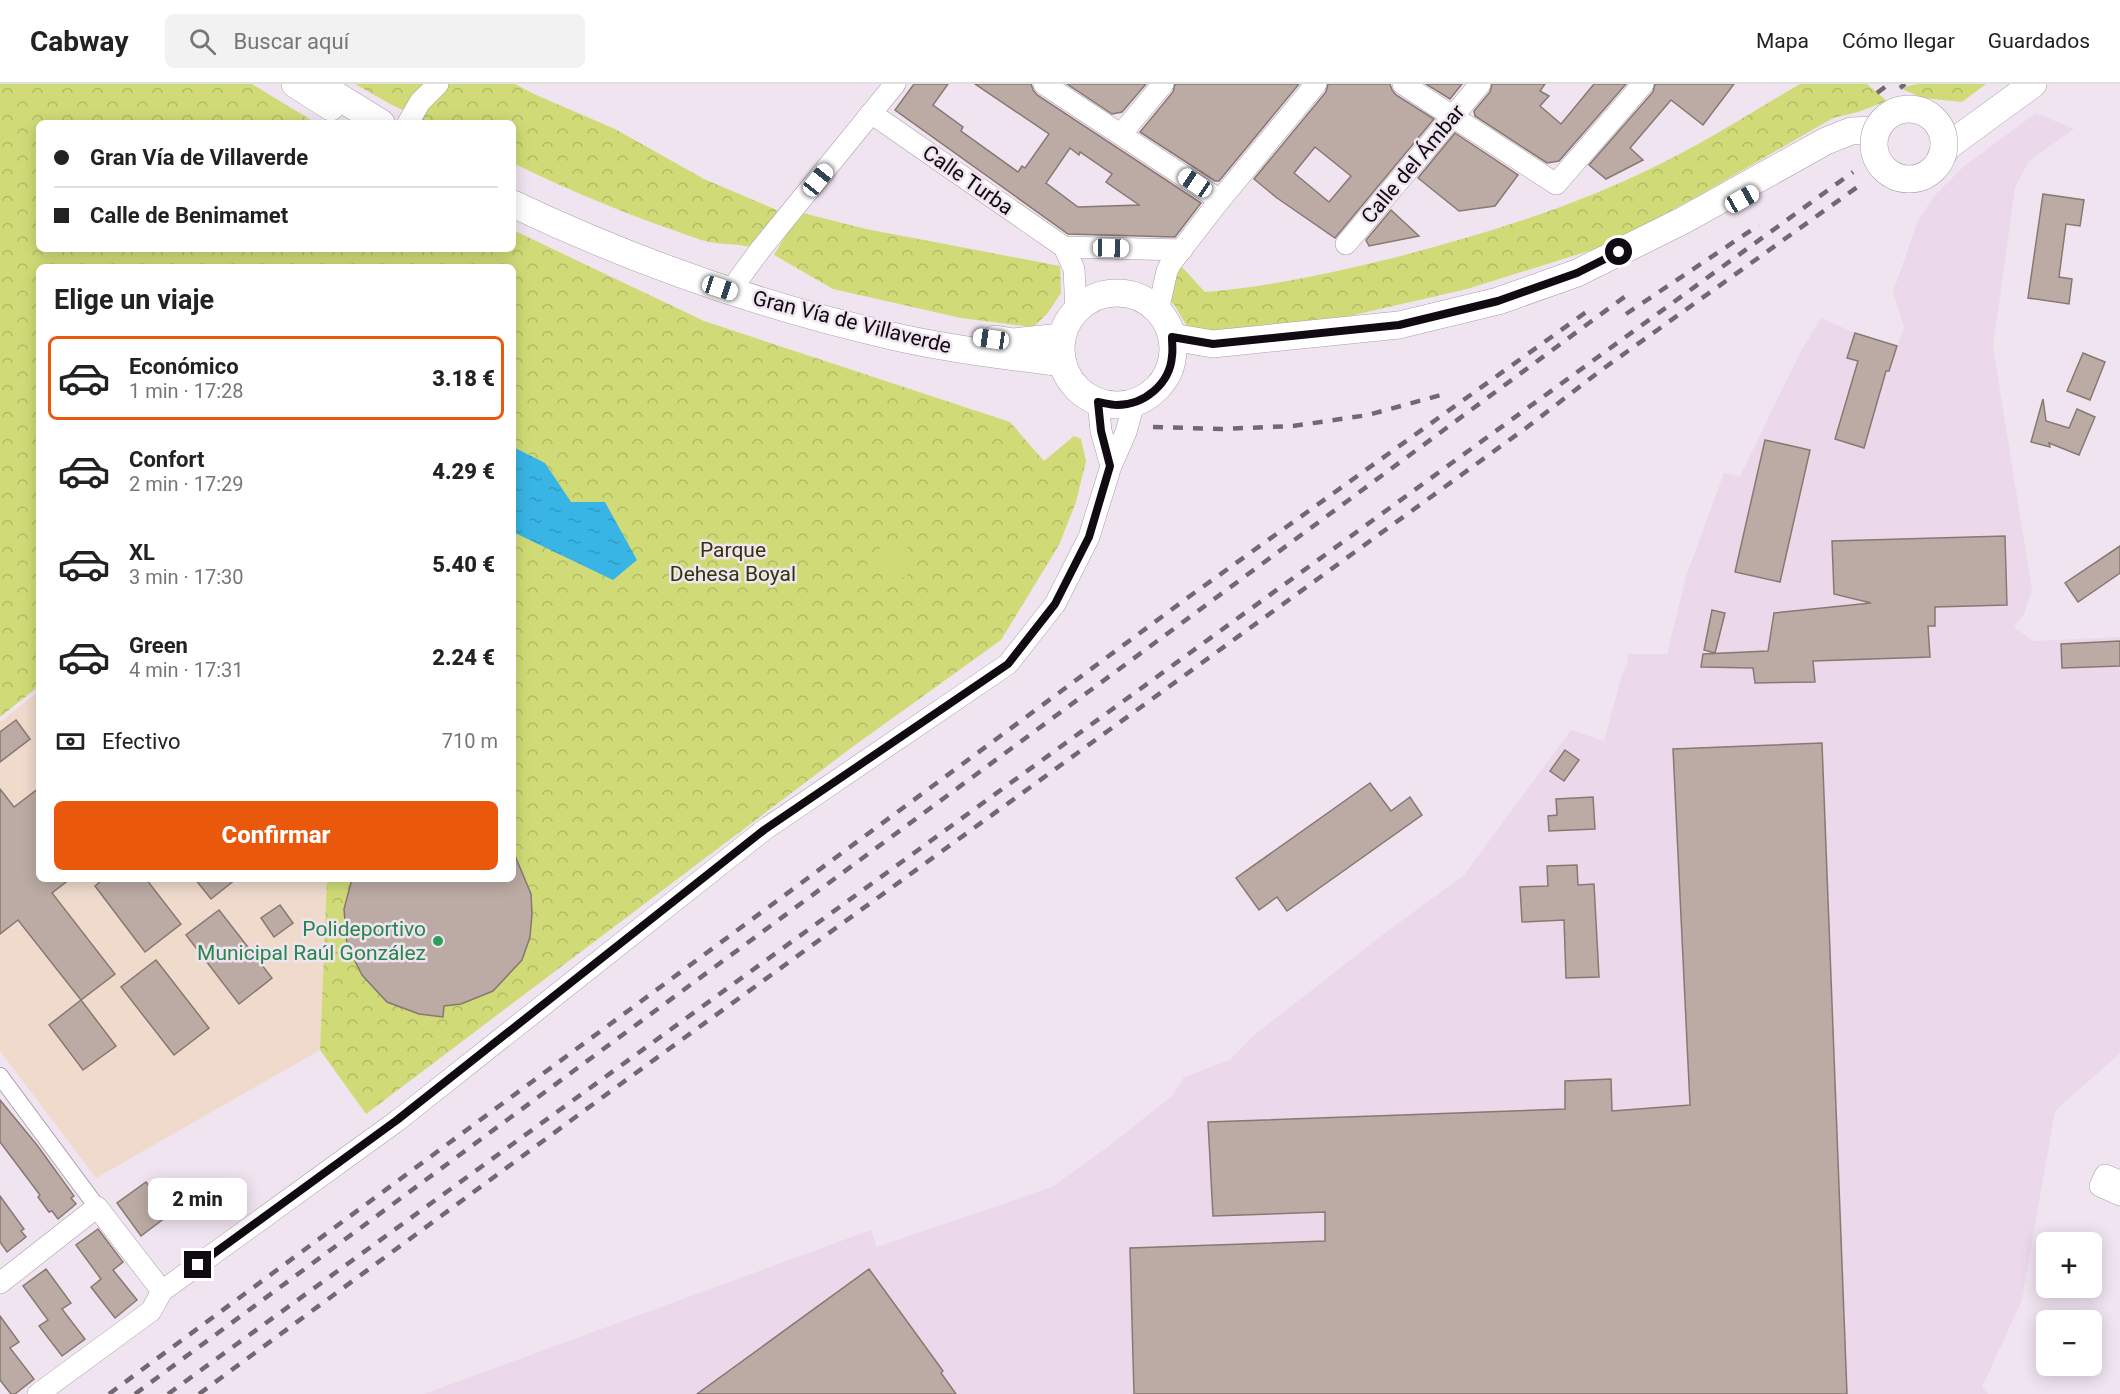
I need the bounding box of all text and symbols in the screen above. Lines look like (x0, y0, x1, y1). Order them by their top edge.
search box (165, 14, 585, 68)
text: Cabway (30, 25, 129, 58)
icon: search (186, 25, 219, 58)
text: Buscar aquí (234, 29, 349, 54)
text: Mapa (1756, 29, 1809, 53)
text: Cómo llegar (1842, 29, 1955, 53)
text: Guardados (1988, 29, 2090, 53)
street label: Calle del Ámbar (1356, 100, 1470, 228)
street label: Calle Turba (918, 140, 1018, 220)
text: Gran Vía de Villaverde (90, 145, 308, 170)
car (800, 160, 836, 200)
car (1175, 165, 1215, 201)
car (1722, 182, 1762, 216)
text: Calle de Benimamet (90, 203, 288, 228)
route start (1605, 238, 1632, 265)
car (1093, 239, 1129, 257)
car (700, 274, 740, 302)
text: Elige un viaje (54, 284, 214, 316)
street label: Gran Vía de Villaverde (750, 286, 954, 358)
car (972, 328, 1010, 350)
icon: car (57, 351, 111, 405)
text: Económico (129, 354, 239, 379)
text: 3.18 € (432, 366, 495, 391)
text: 1 min · 17:28 (129, 379, 244, 403)
icon: car (57, 444, 111, 498)
text: Confort (129, 447, 204, 472)
text: 4.29 € (432, 459, 495, 484)
text: 2 min · 17:29 (129, 472, 244, 496)
icon: car (57, 537, 111, 591)
park label: Parque Dehesa Boyal (670, 538, 796, 586)
text: XL (129, 540, 155, 565)
text: 5.40 € (432, 552, 495, 577)
text: 3 min · 17:30 (129, 565, 244, 589)
icon: car (57, 630, 111, 684)
text: Green (129, 633, 188, 658)
text: 2.24 € (432, 645, 495, 670)
text: 4 min · 17:31 (129, 658, 244, 682)
icon: cash (54, 725, 87, 758)
text: Efectivo (102, 729, 180, 754)
text: 710 m (442, 729, 498, 753)
button: Confirmar (54, 801, 498, 870)
place label: Polideportivo Municipal Raúl González (197, 917, 426, 965)
marker: Polideportivo Municipal Raúl González (431, 934, 445, 948)
callout: 2 min (148, 1178, 248, 1220)
text: 2 min (172, 1187, 223, 1211)
map controls (2036, 1232, 2102, 1376)
button: + (2036, 1232, 2102, 1298)
route end (184, 1251, 211, 1278)
button: − (2036, 1310, 2102, 1376)

